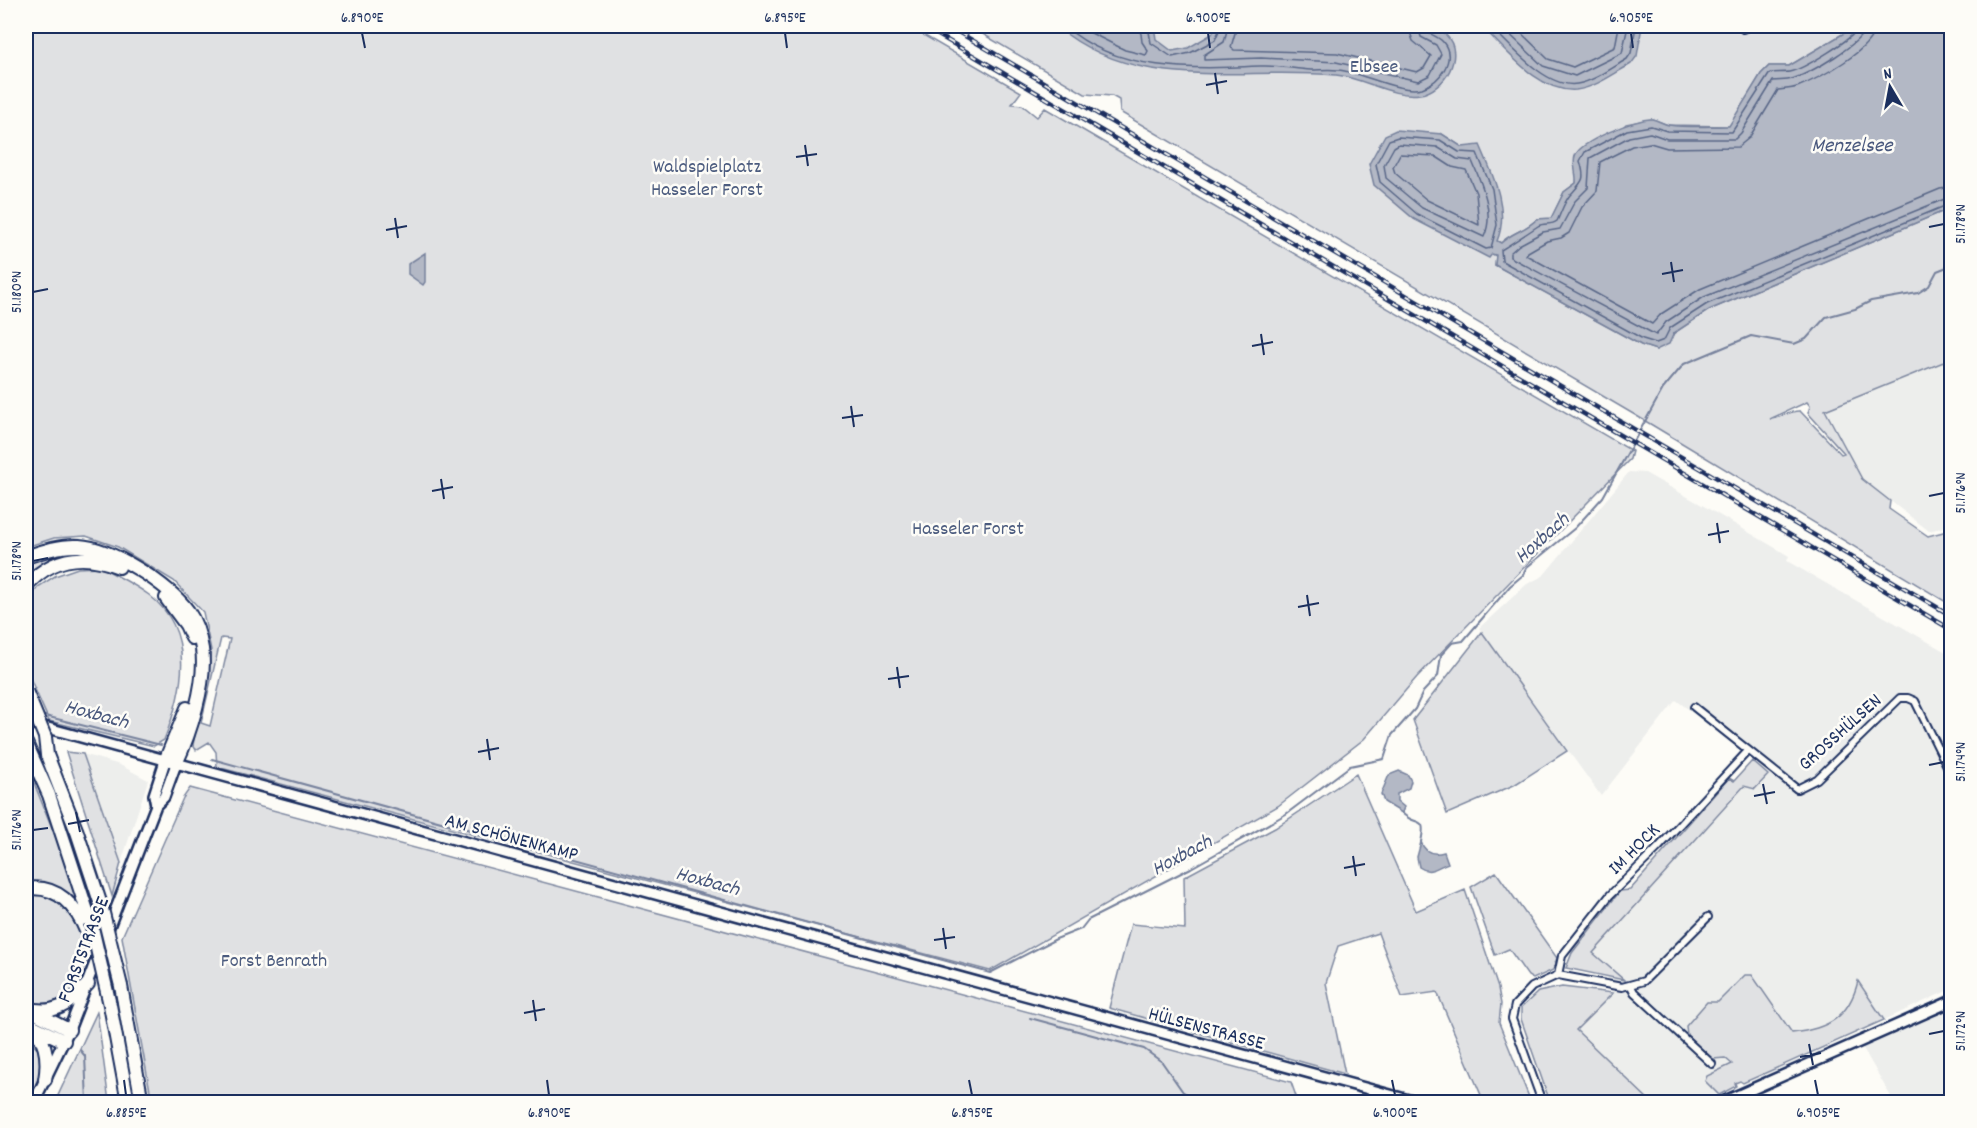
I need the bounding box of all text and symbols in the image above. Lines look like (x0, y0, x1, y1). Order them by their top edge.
text: 6.890°E (341, 8, 383, 30)
text: 6.895°E (764, 8, 806, 30)
text: 6.900°E (1186, 8, 1231, 30)
text: 6.905°E (1609, 8, 1653, 30)
park label: Elbsee (1350, 54, 1398, 82)
north arrow (1860, 57, 1920, 117)
text: N (1882, 63, 1894, 87)
water label: Menzelsee (1812, 132, 1894, 162)
park label: Waldspielplatz Hasseler Forst (651, 154, 763, 205)
text: 51.178°N (1951, 204, 1973, 244)
text: 51.180°N (7, 271, 29, 313)
text: 51.176°N (1951, 472, 1973, 514)
water label: Hoxbach (1509, 505, 1578, 572)
park label: Hasseler Forst (912, 516, 1024, 544)
text: 51.178°N (7, 541, 29, 581)
street label: GROSSHÜLSEN (1793, 688, 1889, 778)
water label: Hoxbach (61, 693, 133, 739)
text: 51.174°N (1951, 742, 1973, 782)
street label: AM SCHÖNENKAMP (442, 808, 581, 870)
text: 51.176°N (7, 809, 29, 851)
street label: IM HOCK (1603, 818, 1667, 882)
water label: Hoxbach (1147, 828, 1219, 885)
water label: Hoxbach (672, 860, 744, 906)
street label: FORSTSTRASSE (52, 893, 118, 1007)
park label: Forst Benrath (221, 948, 327, 976)
street label: HÜLSENSTRASSE (1145, 1001, 1268, 1059)
text: 51.172°N (1951, 1011, 1973, 1051)
text: 6.885°E (106, 1103, 146, 1125)
text: 6.890°E (528, 1103, 570, 1125)
text: 6.895°E (951, 1103, 993, 1125)
text: 6.900°E (1373, 1103, 1418, 1125)
text: 6.905°E (1796, 1103, 1840, 1125)

